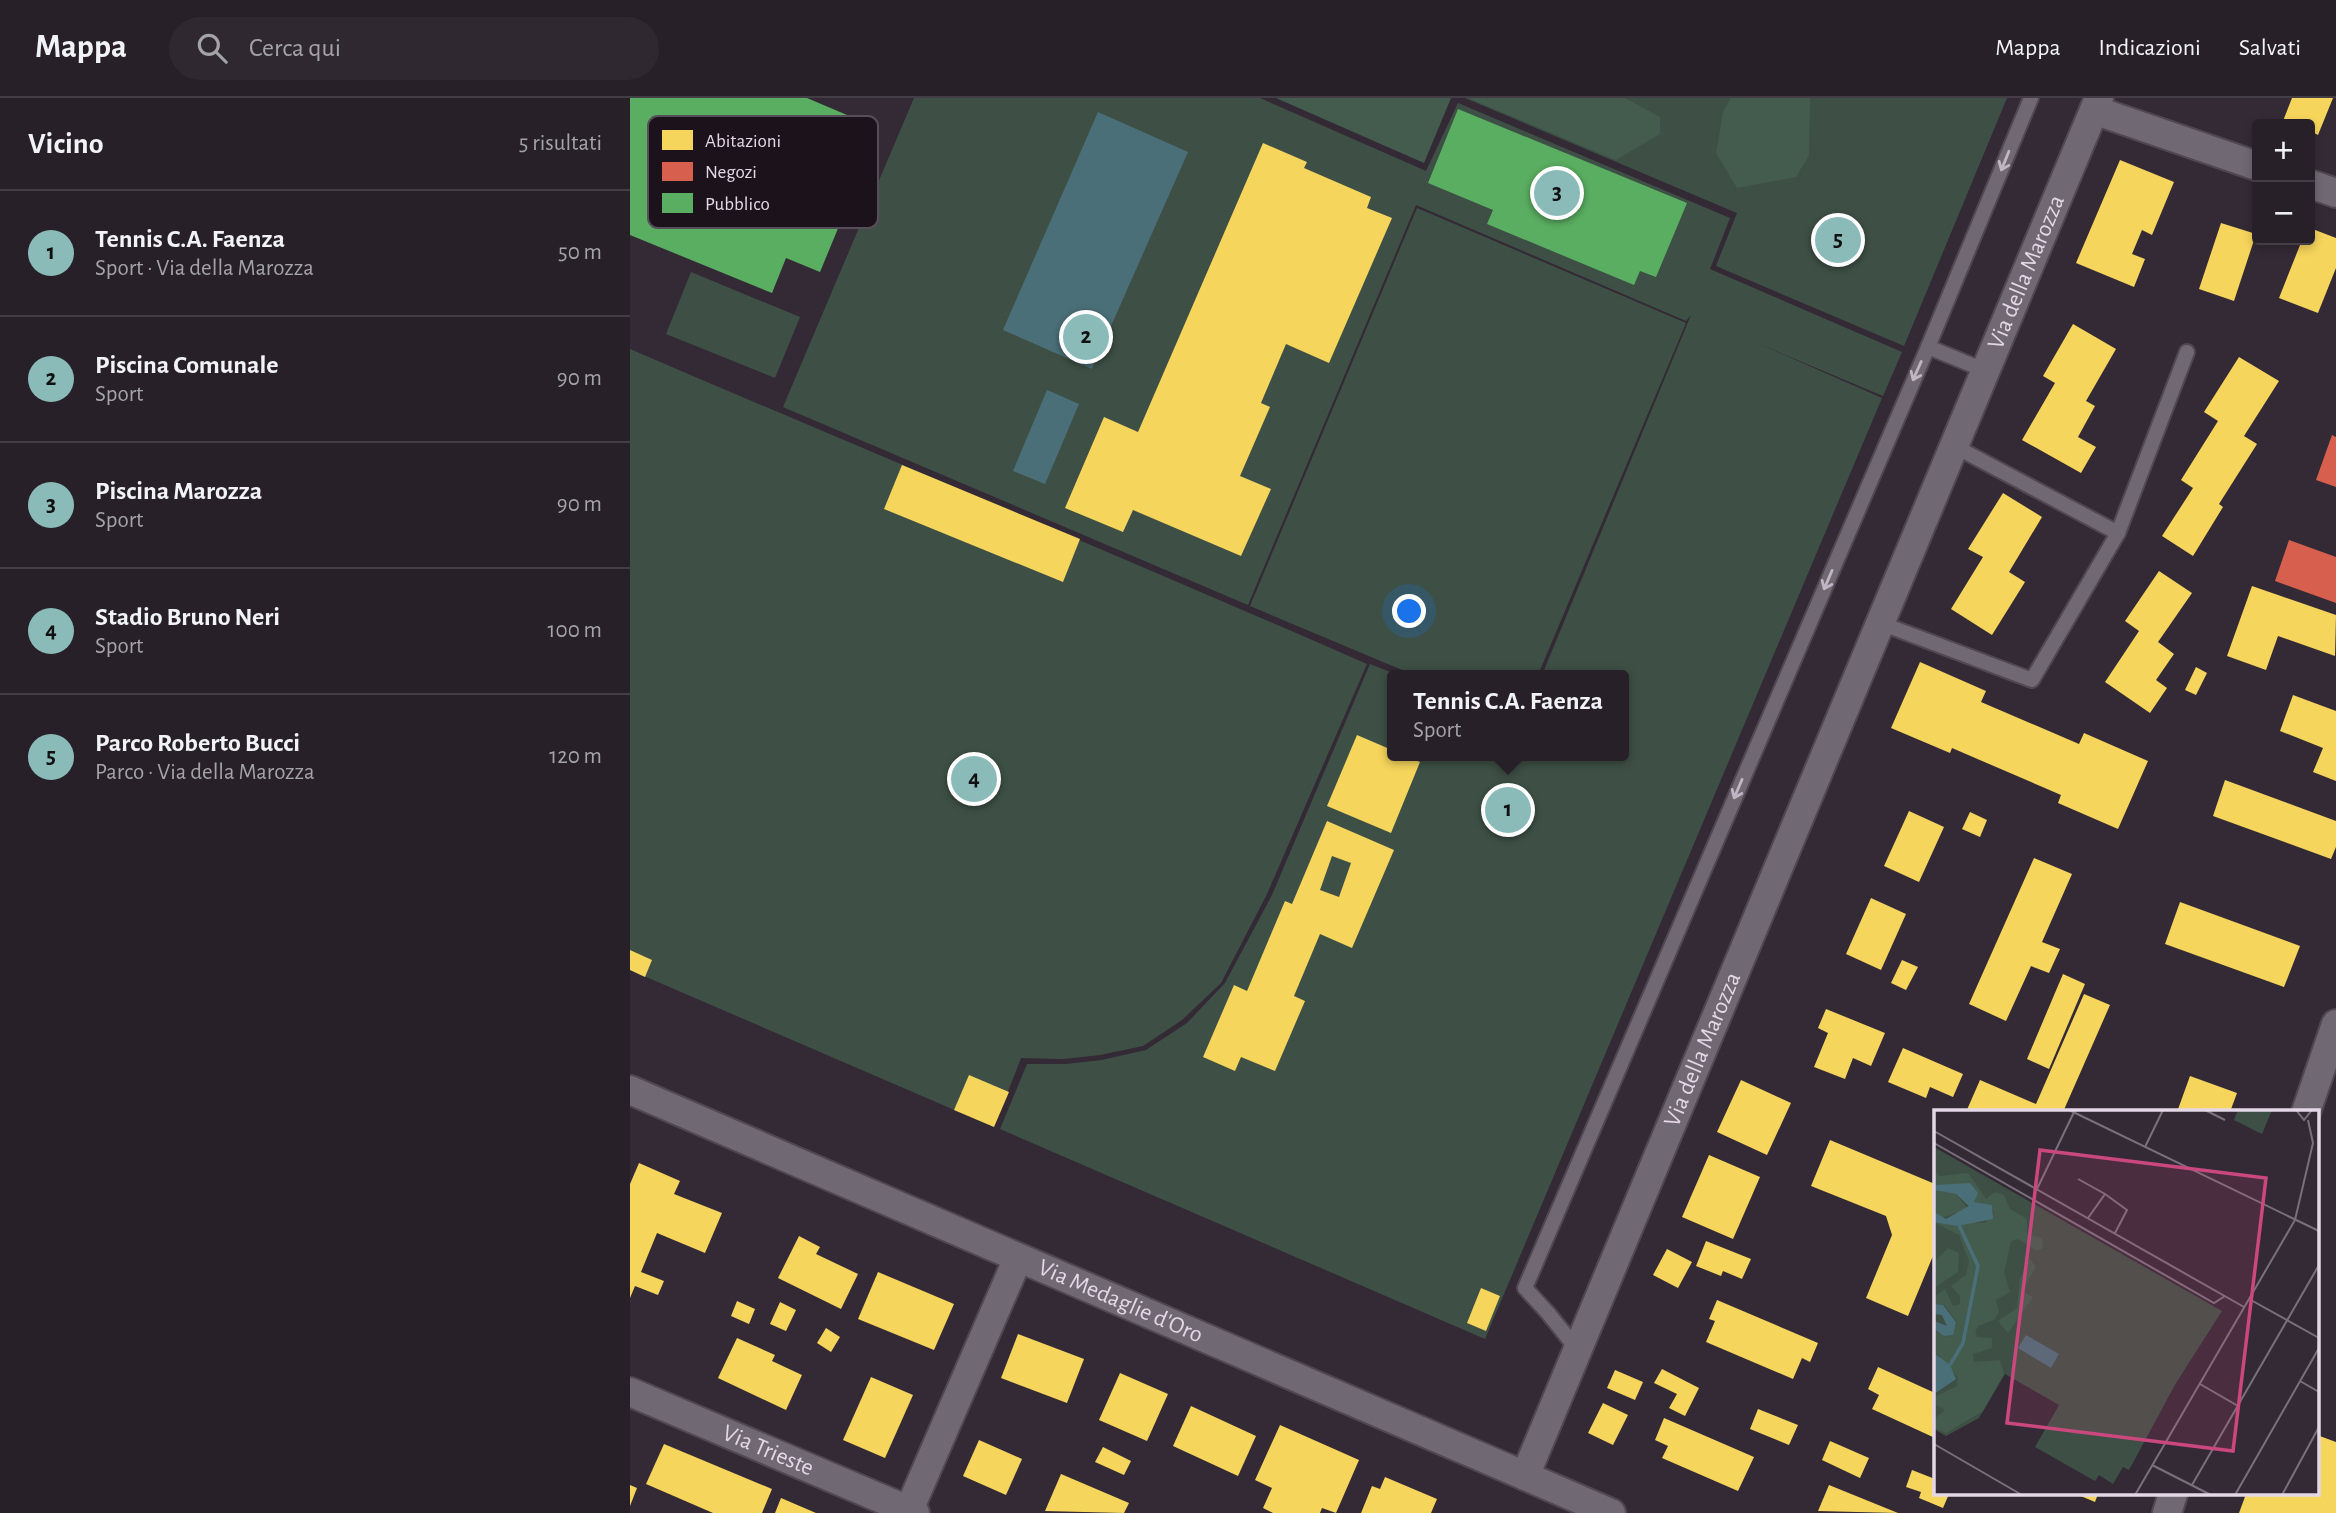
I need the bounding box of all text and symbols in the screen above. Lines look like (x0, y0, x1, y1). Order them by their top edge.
search box (169, 17, 659, 80)
icon: search (193, 29, 231, 67)
text: Mappa (35, 31, 127, 64)
text: Cerca qui (249, 35, 341, 61)
text: Mappa (1995, 36, 2060, 60)
text: Indicazioni (2098, 36, 2201, 60)
text: Salvati (2239, 36, 2301, 60)
legend (648, 116, 878, 228)
map controls (2252, 119, 2315, 245)
button: + (2252, 119, 2315, 182)
text: Vicino (28, 129, 104, 159)
text: 5 risultati (519, 132, 602, 155)
text: Abitazioni (705, 132, 781, 151)
one-way arrow (1997, 150, 2010, 171)
text: Negozi (705, 163, 757, 182)
pin: 3 (1534, 167, 1580, 219)
button: − (2252, 182, 2315, 245)
street label: Via della Marozza (1984, 192, 2069, 353)
text: Pubblico (705, 195, 770, 214)
pin: 5 (1815, 214, 1861, 266)
text: Tennis C.A. Faenza (95, 226, 285, 252)
text: 1 (47, 241, 55, 264)
text: 50 m (558, 241, 602, 264)
text: Sport · Via della Marozza (95, 257, 314, 280)
pin: 2 (1063, 311, 1109, 363)
text: Piscina Comunale (95, 352, 279, 378)
one-way arrow (1910, 360, 1923, 381)
text: 2 (46, 367, 56, 390)
text: 90 m (557, 367, 602, 390)
text: Sport (95, 383, 143, 406)
text: Piscina Marozza (95, 478, 262, 504)
text: 3 (46, 493, 56, 516)
text: 90 m (557, 493, 602, 516)
text: Sport (95, 509, 143, 532)
one-way arrow (1820, 569, 1833, 590)
your location (1392, 594, 1426, 628)
text: Stadio Bruno Neri (95, 604, 280, 630)
text: 4 (45, 619, 57, 642)
text: 100 m (548, 619, 602, 642)
text: Sport (95, 635, 143, 658)
popup (1387, 670, 1629, 761)
text: Tennis C.A. Faenza (1413, 688, 1603, 714)
text: Sport (1413, 719, 1461, 742)
text: Parco Roberto Bucci (95, 730, 300, 756)
text: 5 (46, 745, 56, 768)
text: 120 m (549, 745, 602, 768)
pin: 4 (951, 753, 997, 805)
text: Parco · Via della Marozza (95, 761, 315, 784)
one-way arrow (1731, 778, 1744, 800)
pin: 1 (1485, 784, 1531, 836)
street label: Via della Marozza (1660, 969, 1745, 1130)
inset map (1934, 1110, 2318, 1496)
street label: Via Medaglie d'Oro (1034, 1255, 1206, 1347)
street label: Via Trieste (719, 1421, 817, 1481)

